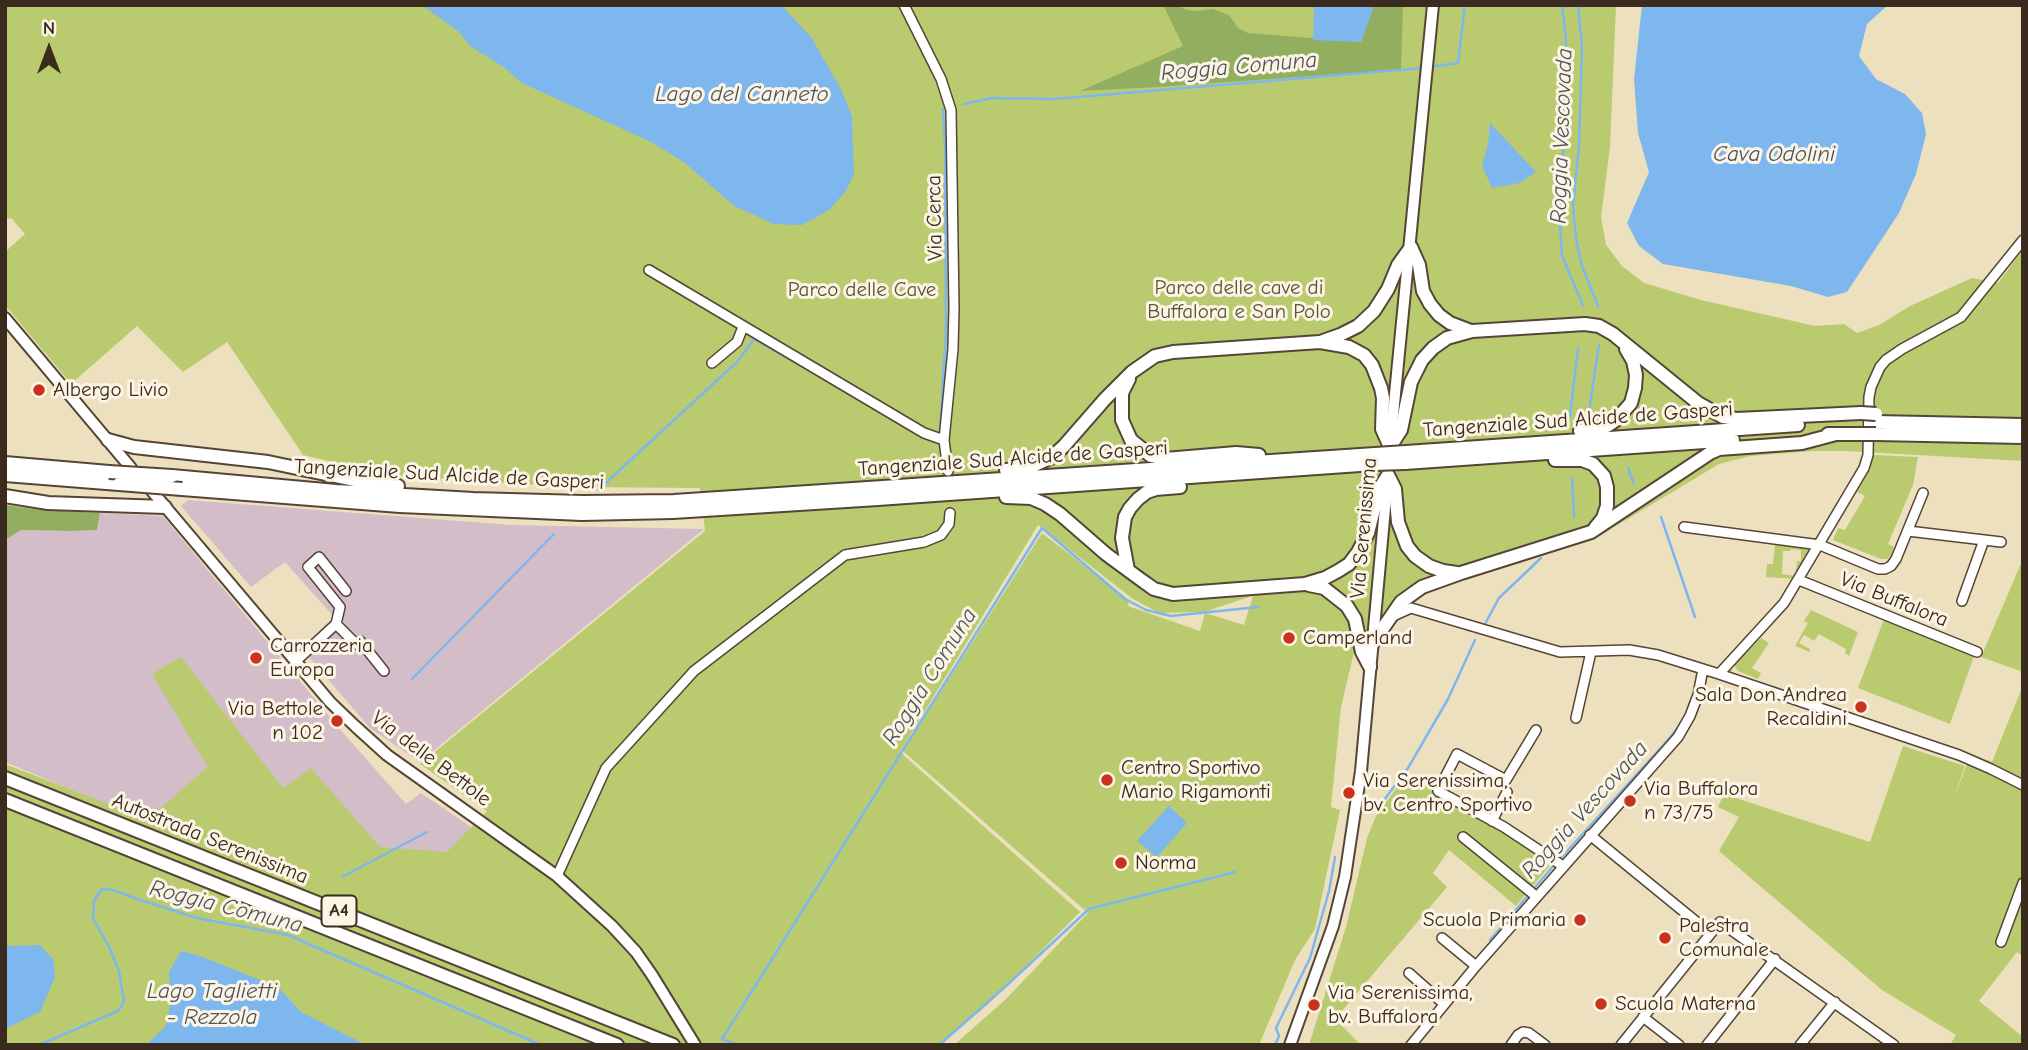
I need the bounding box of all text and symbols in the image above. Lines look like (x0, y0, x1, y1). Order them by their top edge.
north arrow (14, 14, 84, 84)
text: N (43, 17, 55, 39)
water label: Roggia Comuna (1160, 46, 1318, 88)
water label: Roggia Vescovada (1545, 48, 1579, 224)
water label: Lago del Canneto (655, 80, 829, 108)
water label: Cava Odolini (1713, 140, 1835, 168)
street label: Via Cerca (922, 175, 948, 261)
park label: Parco delle cave di Buffalora e San Polo (1147, 275, 1331, 325)
park label: Parco delle Cave (788, 277, 936, 303)
place label: Albergo Livio (53, 377, 168, 403)
marker: Albergo Livio (31, 382, 47, 398)
street label: Tangenziale Sud Alcide de Gasperi (1422, 397, 1734, 443)
street label: Tangenziale Sud Alcide de Gasperi (857, 436, 1169, 482)
street label: Tangenziale Sud Alcide de Gasperi (293, 454, 605, 496)
street label: Via Serenissima (1345, 457, 1383, 599)
street label: Via Buffalora (1836, 567, 1952, 633)
water label: Roggia Comuna (877, 603, 983, 751)
place label: Camperland (1303, 625, 1412, 651)
marker: Camperland (1281, 630, 1297, 646)
place label: Carrozzeria Europa (270, 633, 373, 683)
marker: Carrozzeria Europa (248, 650, 264, 666)
place label: Sala Don Andrea Recaldini (1695, 682, 1847, 732)
place label: Via Bettole n 102 (228, 696, 323, 746)
marker: Sala Don Andrea Recaldini (1853, 699, 1869, 715)
street label: Via delle Bettole (366, 706, 496, 812)
marker: Via Bettole n 102 (329, 713, 345, 729)
water label: Roggia Vescovada (1516, 735, 1654, 885)
place label: Centro Sportivo Mario Rigamonti (1121, 755, 1271, 805)
place label: Via Serenissima, bv. Centro Sportivo (1363, 768, 1533, 818)
marker: Centro Sportivo Mario Rigamonti (1099, 772, 1115, 788)
place label: Via Buffalora n 73/75 (1644, 776, 1758, 826)
marker: Via Serenissima, bv. Centro Sportivo (1341, 785, 1357, 801)
street label: Autostrada Serenissima (108, 788, 312, 890)
marker: Via Buffalora n 73/75 (1622, 793, 1638, 809)
place label: Norma (1135, 850, 1196, 876)
marker: Norma (1113, 855, 1129, 871)
water label: Roggia Comuna (147, 875, 305, 939)
road number: A4 (322, 896, 356, 926)
place label: Scuola Primaria (1423, 907, 1566, 933)
marker: Scuola Primaria (1572, 912, 1588, 928)
place label: Palestra Comunale (1679, 913, 1769, 963)
marker: Palestra Comunale (1657, 930, 1673, 946)
water label: Lago Taglietti - Rezzola (147, 977, 277, 1031)
place label: Via Serenissima, bv. Buffalora (1328, 980, 1473, 1030)
place label: Scuola Materna (1615, 991, 1756, 1017)
marker: Scuola Materna (1593, 996, 1609, 1012)
marker: Via Serenissima, bv. Buffalora (1306, 997, 1322, 1013)

